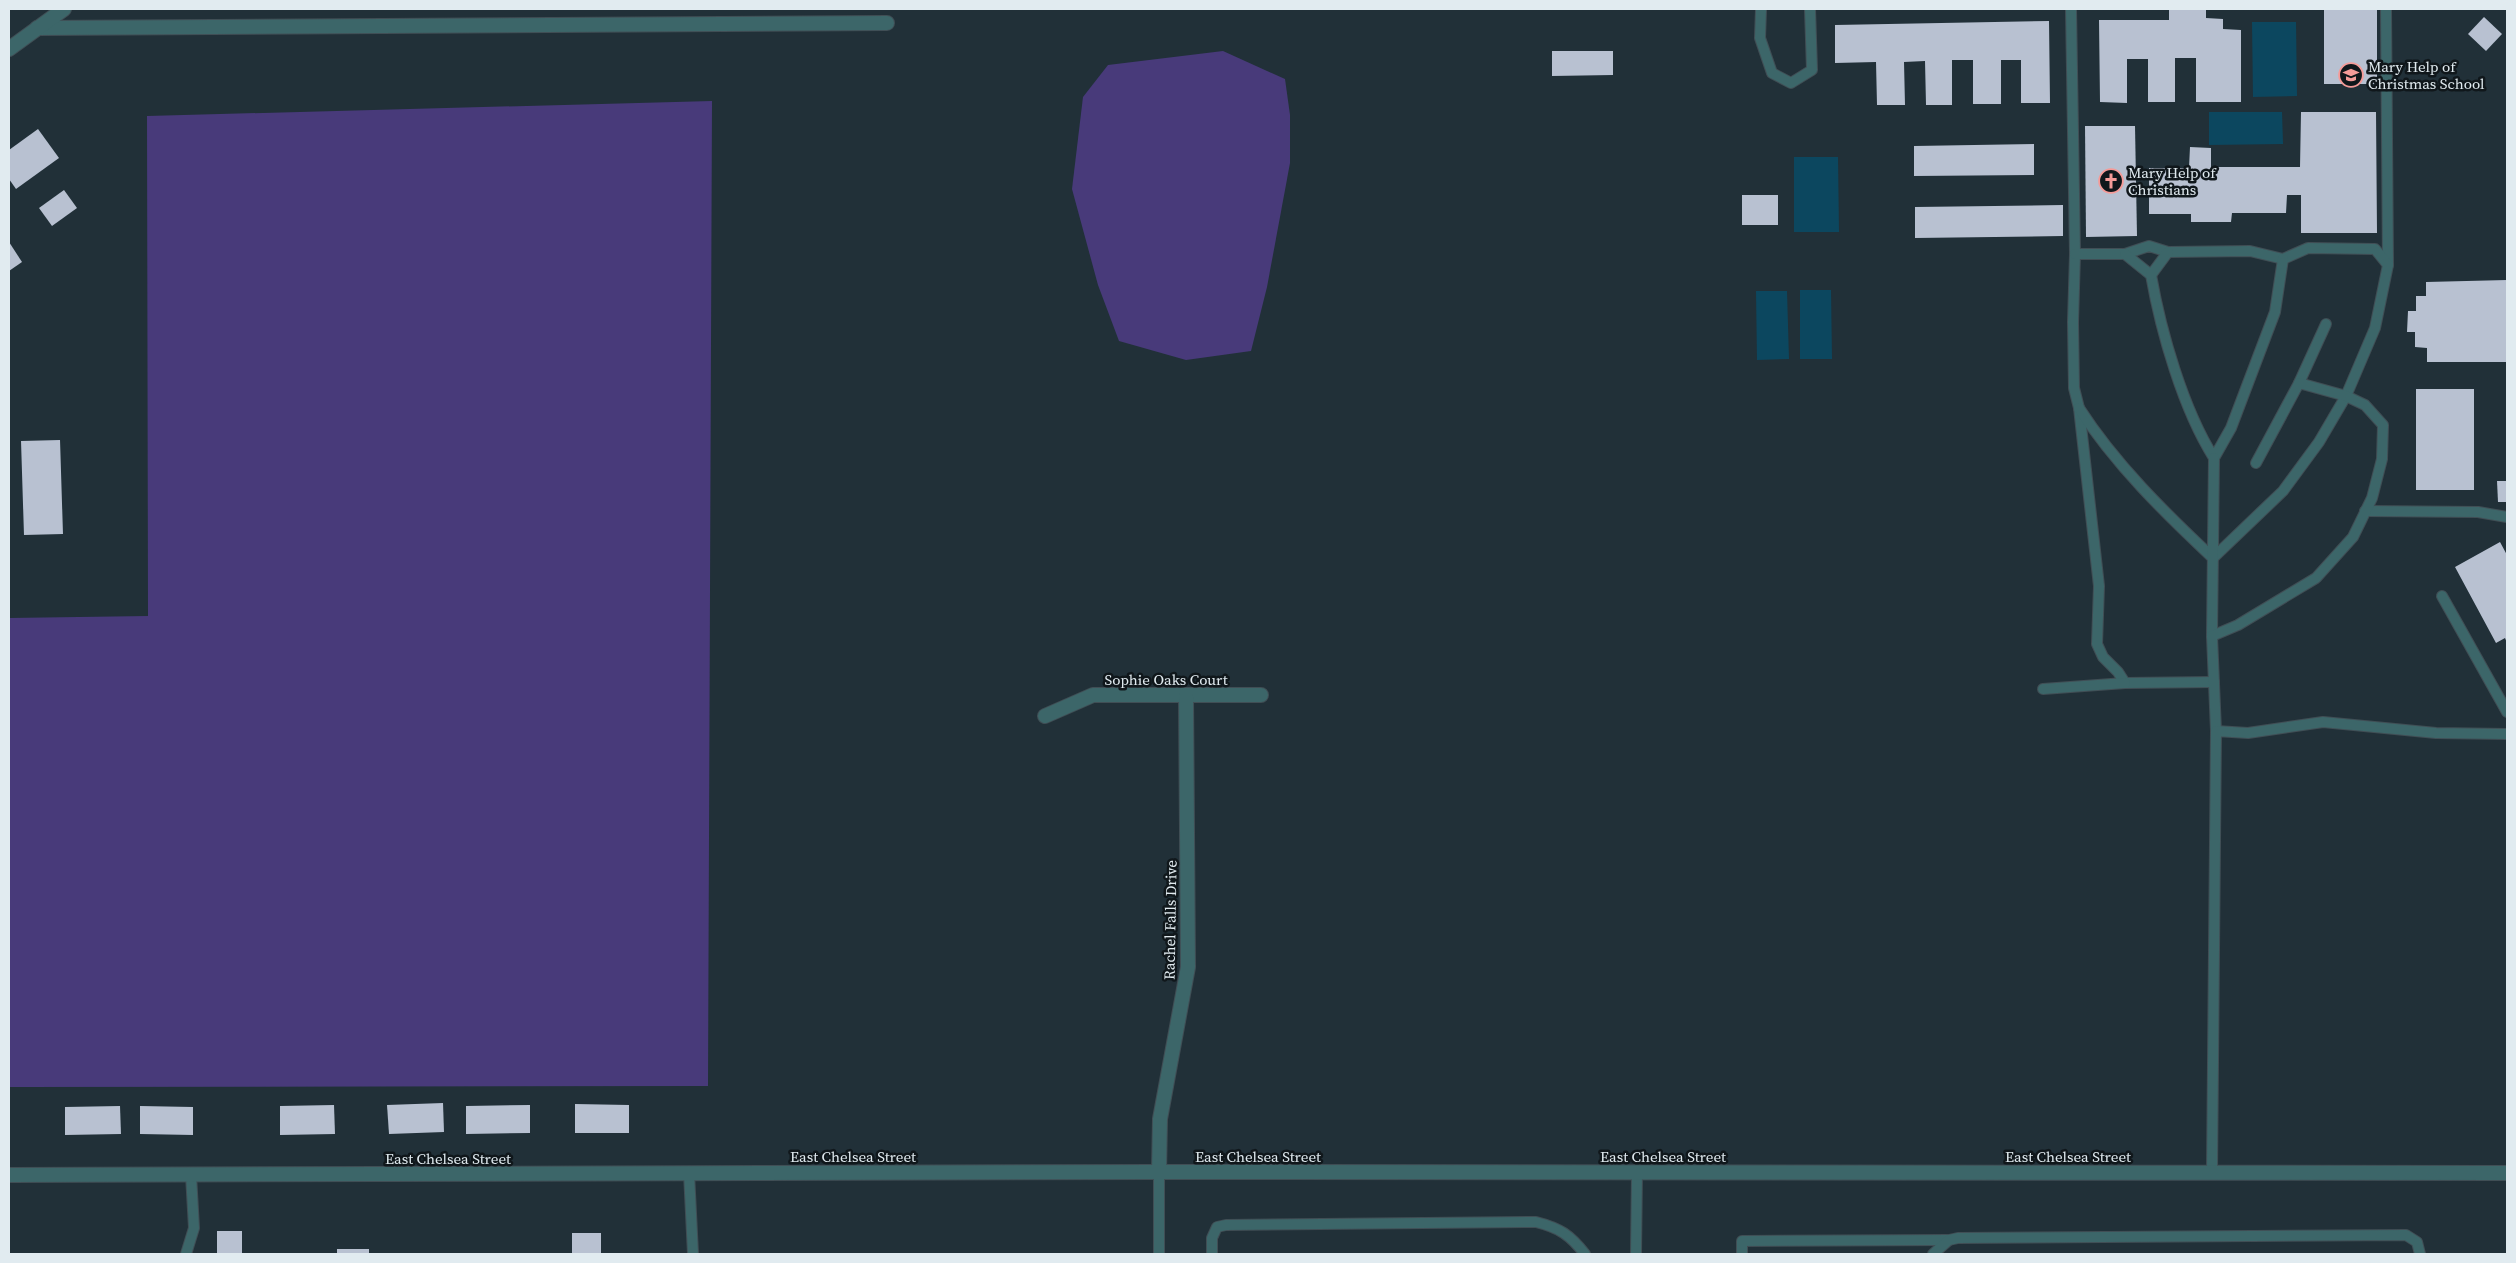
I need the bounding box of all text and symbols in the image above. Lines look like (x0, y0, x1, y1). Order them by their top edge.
place label: Mary Help of Christmas School (2368, 56, 2485, 94)
school or university icon: Mary Help of Christmas School (2338, 62, 2364, 88)
place label: Mary Help of Christians (2128, 162, 2217, 200)
church icon: Mary Help of Christians (2098, 168, 2124, 194)
street label: Sophie Oaks Court (1104, 669, 1228, 690)
street label: Rachel Falls Drive (1158, 860, 1182, 980)
street label: East Chelsea Street (790, 1146, 916, 1167)
street label: East Chelsea Street (1195, 1146, 1321, 1167)
street label: East Chelsea Street (1600, 1146, 1726, 1167)
street label: East Chelsea Street (2005, 1146, 2131, 1167)
street label: East Chelsea Street (385, 1148, 511, 1169)

